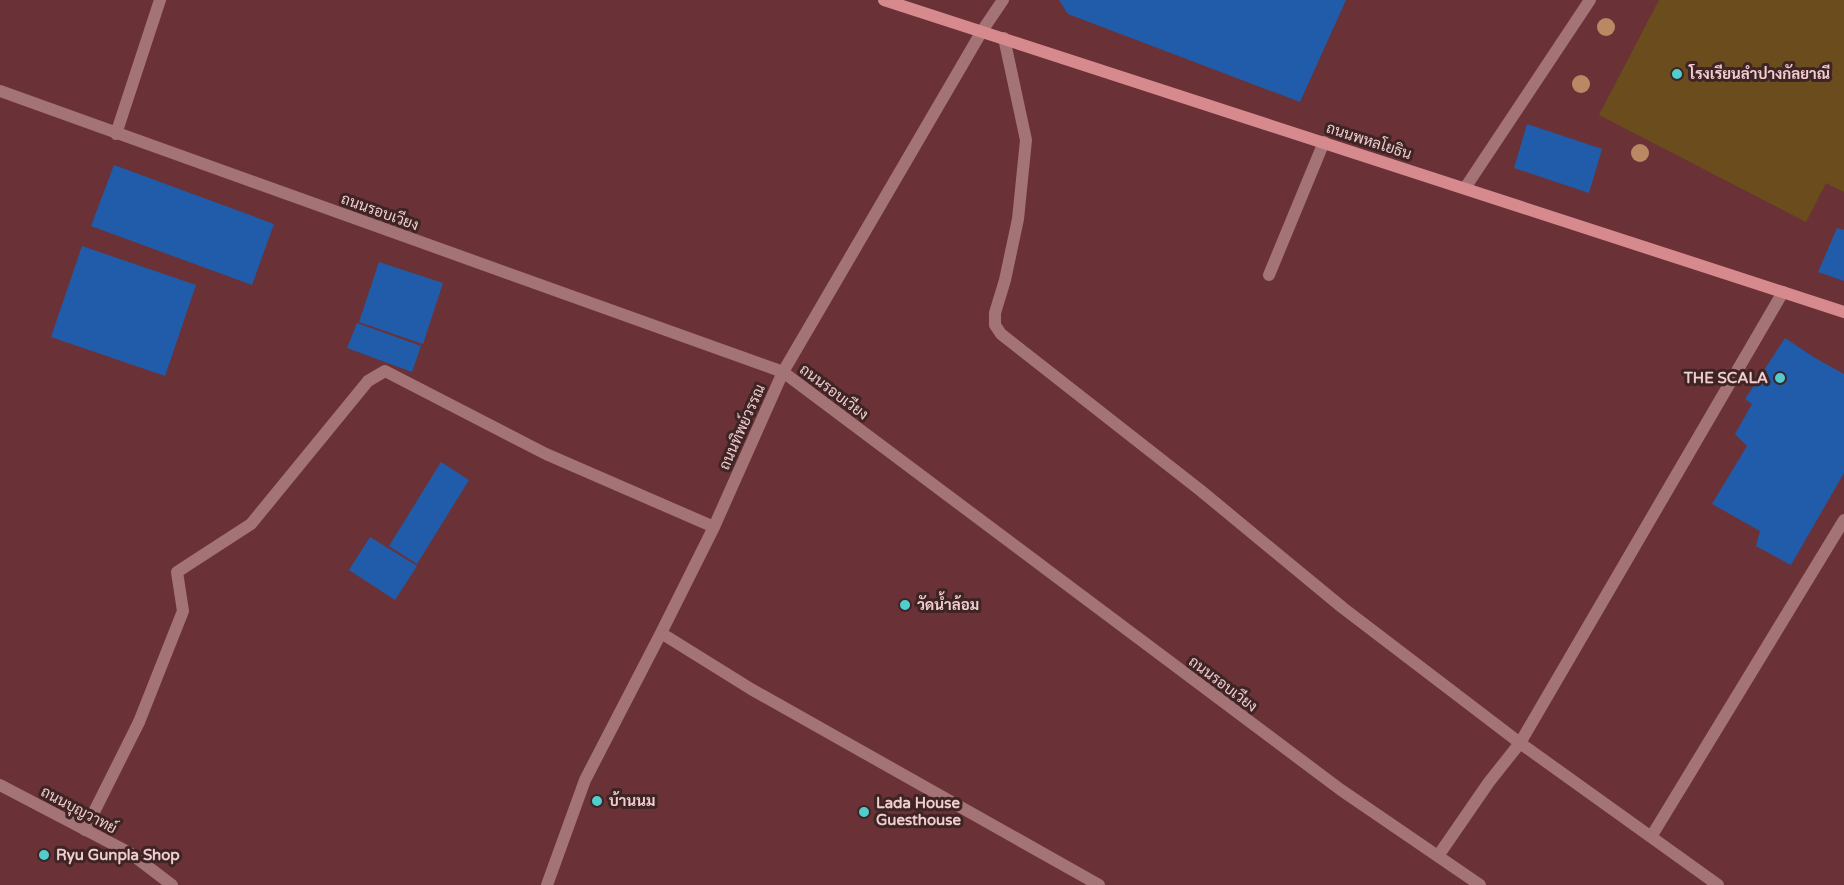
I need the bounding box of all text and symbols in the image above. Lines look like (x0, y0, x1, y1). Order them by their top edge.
place label: โรงเรียนลำปางกัลยาณี (1688, 63, 1830, 83)
marker: โรงเรียนลำปางกัลยาณี (1670, 67, 1684, 81)
street label: ถนนพหลโยธิน (1324, 118, 1414, 163)
street label: ถนนรอบเวียง (339, 189, 422, 234)
street label: ถนนรอบเวียง (796, 360, 872, 424)
place label: THE SCALA (1683, 369, 1768, 387)
marker: THE SCALA (1773, 371, 1787, 385)
street label: ถนนทิพย์วรรณ (714, 381, 769, 473)
place label: วัดน้ำล้อม (917, 591, 979, 614)
marker: วัดน้ำล้อม (898, 598, 912, 612)
street label: ถนนรอบเวียง (1185, 652, 1261, 716)
street label: ถนนบุญวาทย์ (37, 782, 120, 839)
place label: บ้านนม (609, 791, 655, 810)
marker: บ้านนม (590, 794, 604, 808)
place label: Lada House Guesthouse (876, 794, 961, 829)
marker: Lada House Guesthouse (857, 805, 871, 819)
place label: Ryu Gunpla Shop (56, 846, 180, 865)
marker: Ryu Gunpla Shop (37, 848, 51, 862)

